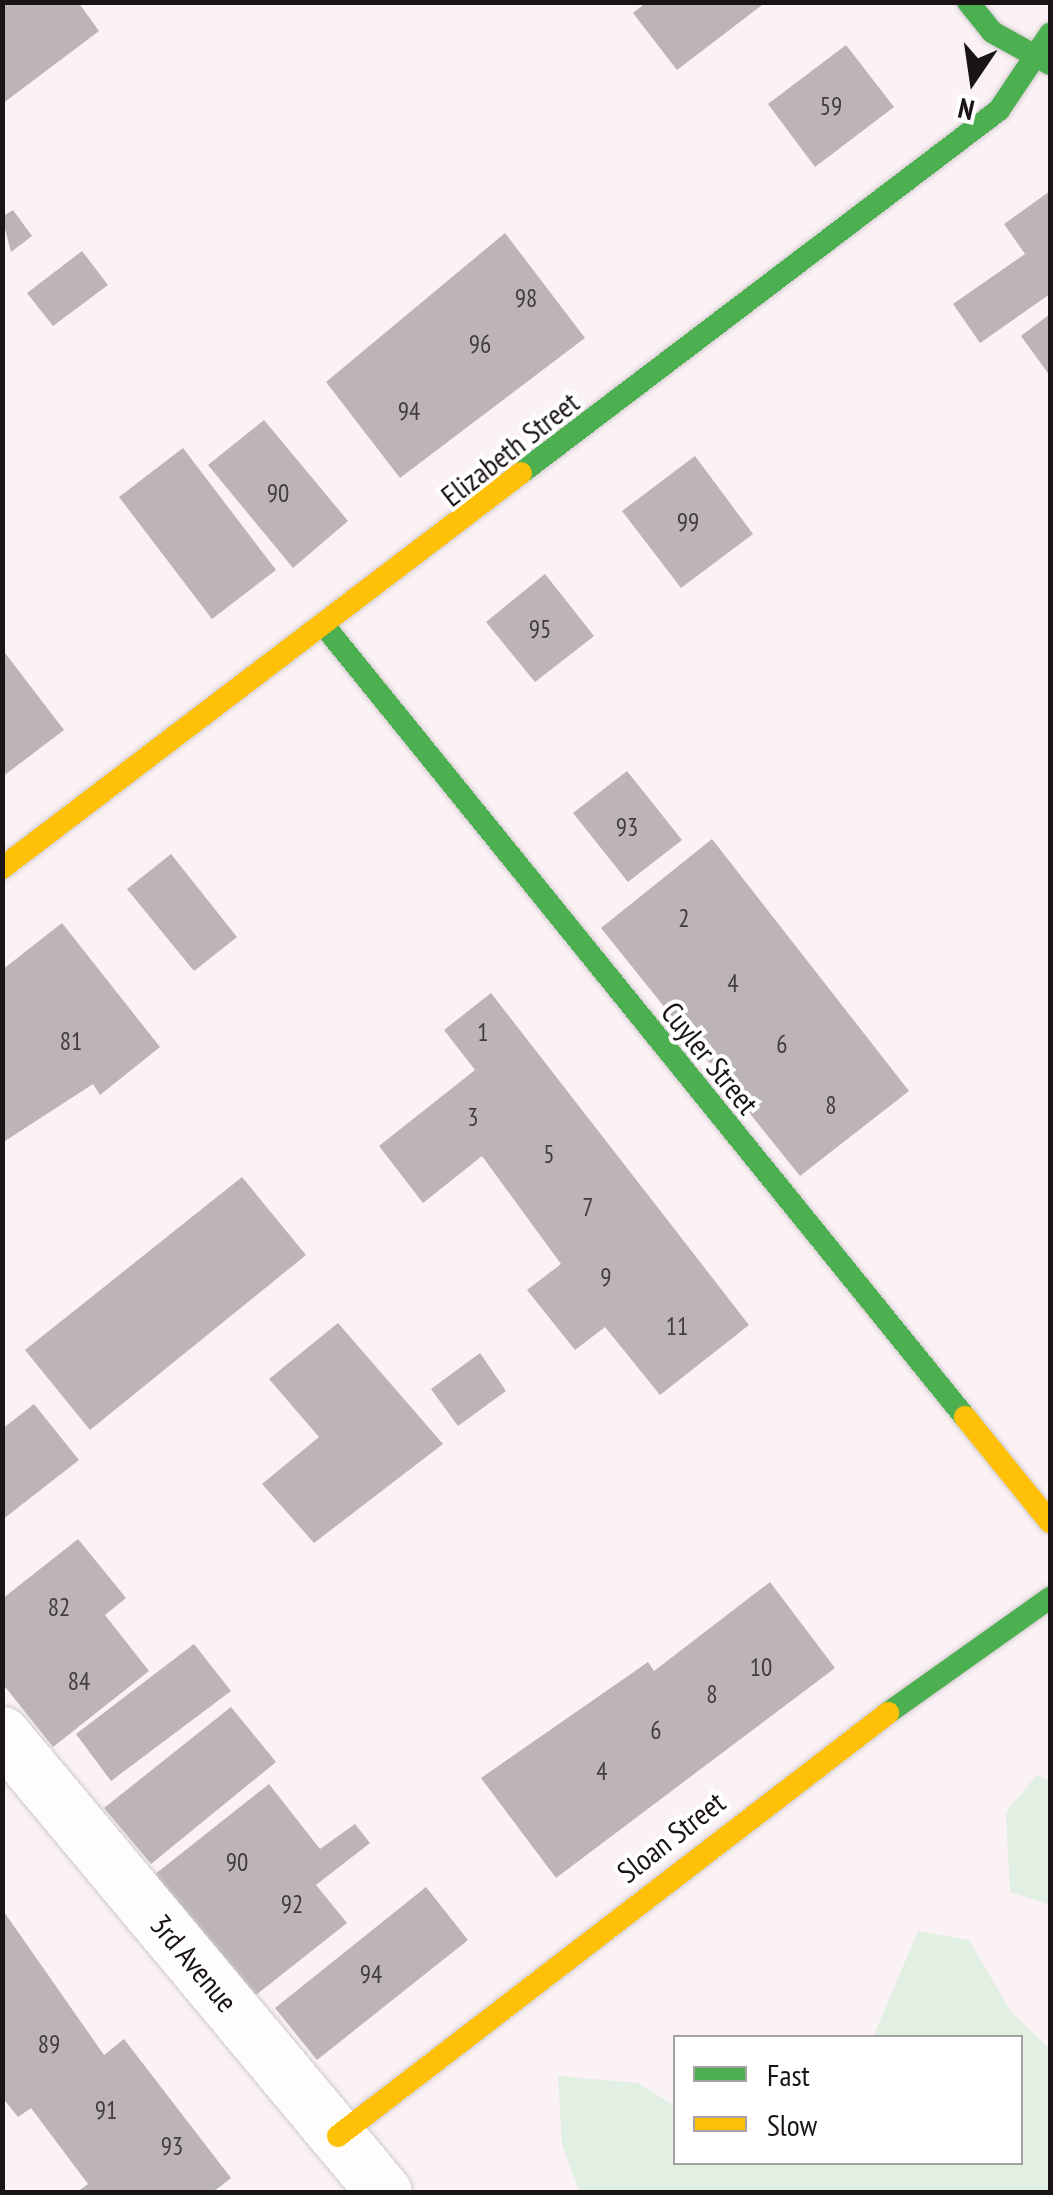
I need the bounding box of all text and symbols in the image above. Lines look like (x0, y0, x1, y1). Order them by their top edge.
north arrow (923, 30, 1023, 130)
text: N (955, 90, 978, 129)
house number: 59 (820, 91, 842, 121)
house number: 98 (515, 283, 537, 313)
house number: 96 (469, 329, 491, 359)
street label: Elizabeth Street (434, 384, 586, 514)
house number: 94 (398, 396, 420, 426)
house number: 90 (267, 478, 289, 508)
house number: 99 (677, 507, 699, 537)
house number: 95 (529, 614, 551, 644)
house number: 93 (616, 812, 638, 842)
house number: 2 (678, 903, 690, 933)
house number: 4 (727, 968, 739, 998)
street label: Cuyler Street (654, 995, 766, 1121)
house number: 1 (477, 1017, 489, 1047)
house number: 81 (60, 1026, 82, 1056)
house number: 6 (776, 1029, 788, 1059)
house number: 8 (825, 1090, 837, 1120)
house number: 3 (467, 1102, 479, 1132)
house number: 5 (543, 1139, 555, 1169)
house number: 7 (582, 1192, 594, 1222)
house number: 9 (600, 1262, 612, 1292)
house number: 11 (666, 1311, 688, 1341)
house number: 82 (48, 1592, 70, 1622)
house number: 10 (750, 1652, 772, 1682)
house number: 84 (68, 1666, 90, 1696)
house number: 8 (706, 1679, 718, 1709)
house number: 6 (650, 1715, 662, 1745)
house number: 4 (596, 1756, 608, 1786)
street label: Sloan Street (610, 1784, 732, 1890)
house number: 90 (226, 1847, 248, 1877)
house number: 92 (281, 1889, 303, 1919)
street label: 3rd Avenue (143, 1907, 245, 2019)
house number: 94 (360, 1959, 382, 1989)
house number: 89 (38, 2029, 60, 2059)
legend (673, 2035, 1023, 2165)
text: Fast (767, 2055, 810, 2094)
house number: 91 (95, 2095, 117, 2125)
text: Slow (767, 2105, 817, 2144)
house number: 93 (161, 2131, 183, 2161)

